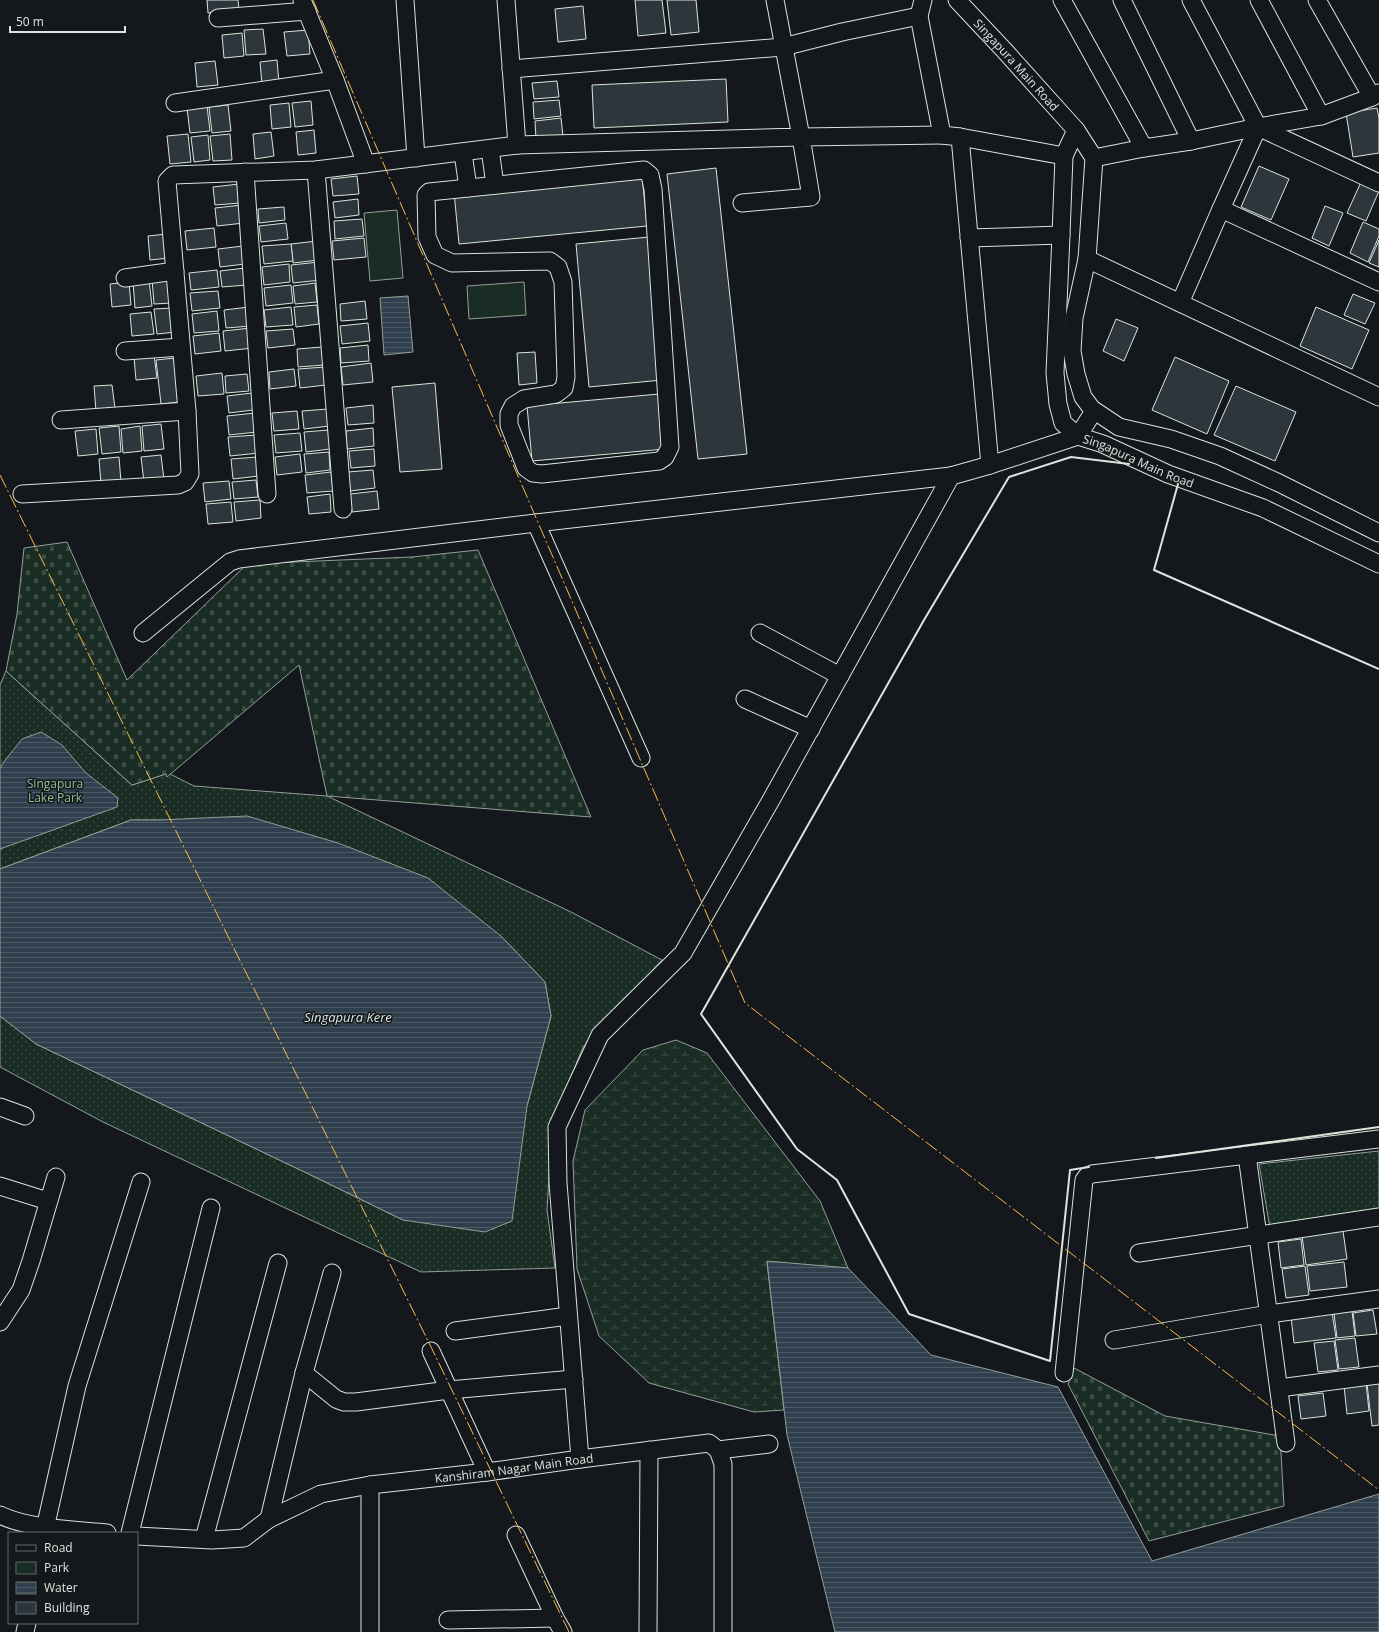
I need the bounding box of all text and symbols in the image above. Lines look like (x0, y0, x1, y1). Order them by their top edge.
scale bar (10, 8, 125, 34)
text: 50 m (16, 13, 44, 30)
street label: Singapura Main Road (970, 15, 1063, 114)
street label: Singapura Main Road (1081, 430, 1197, 491)
park label: Singapura Lake Park (27, 775, 83, 806)
water label: Singapura Kere (304, 1008, 392, 1026)
street label: Kanshiram Nagar Main Road (434, 1449, 594, 1486)
legend (8, 1532, 138, 1624)
text: Road (44, 1539, 73, 1556)
text: Park (44, 1559, 70, 1576)
text: Water (44, 1579, 78, 1596)
text: Building (44, 1599, 90, 1616)

